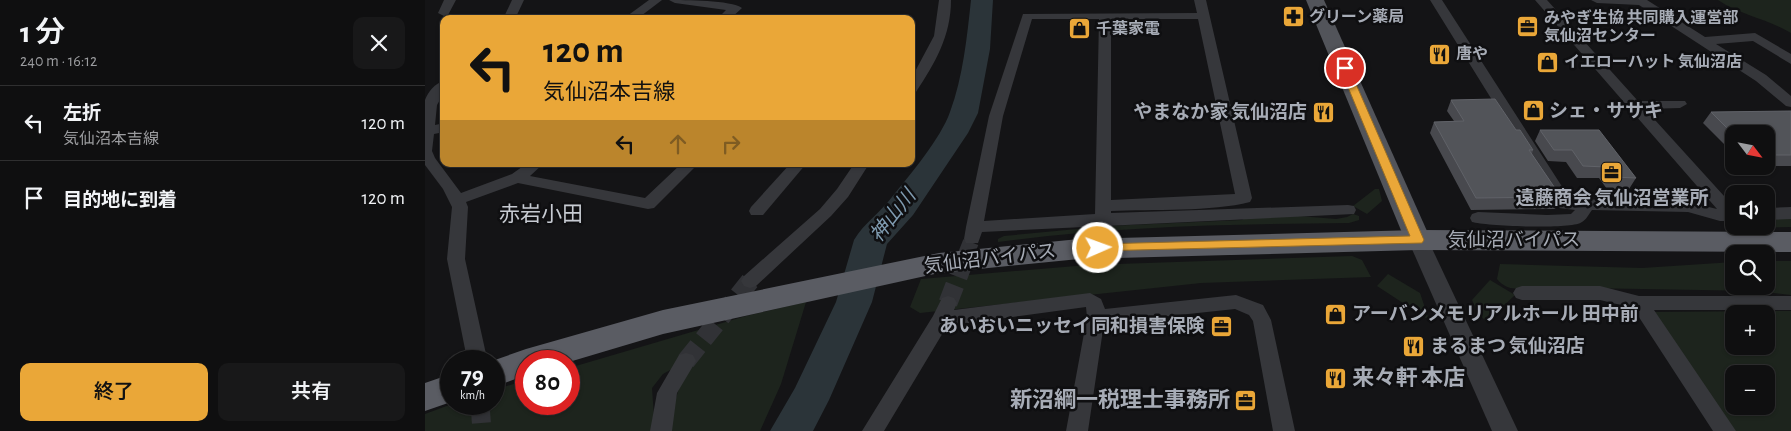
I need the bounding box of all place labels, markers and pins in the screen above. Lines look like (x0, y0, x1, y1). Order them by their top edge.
pharmacy icon: グリーン薬局 (1281, 5, 1305, 29)
place label: グリーン薬局 (1309, 7, 1404, 25)
place label: みやぎ生協 共同購入運営部 気仙沼センター (1544, 9, 1738, 44)
office icon: みやぎ生協 共同購入運営部 気仙沼センター (1516, 15, 1540, 39)
shop icon: 千葉家電 (1068, 17, 1092, 41)
place label: 千葉家電 (1096, 20, 1160, 37)
restaurant icon: 唐や (1428, 42, 1452, 66)
place label: 唐や (1456, 45, 1488, 62)
pin (1324, 47, 1366, 89)
shop icon: イエローハット 気仙沼店 (1536, 50, 1560, 74)
place label: イエローハット 気仙沼店 (1564, 53, 1742, 70)
shop icon: シェ・ササキ (1521, 99, 1545, 123)
restaurant icon: やまなか家 気仙沼店 (1311, 100, 1335, 124)
place label: シェ・ササキ (1549, 101, 1663, 121)
place label: やまなか家 気仙沼店 (1133, 102, 1307, 122)
office icon: 遠藤商会 気仙沼営業所 (1600, 160, 1624, 184)
place label: 遠藤商会 気仙沼営業所 (1516, 187, 1708, 208)
shop icon: アーバンメモリアルホール 田中前 (1324, 302, 1348, 326)
place label: アーバンメモリアルホール 田中前 (1352, 303, 1639, 324)
office icon: あいおいニッセイ同和損害保険 (1209, 314, 1233, 338)
place label: あいおいニッセイ同和損害保険 (939, 316, 1205, 336)
restaurant icon: まるまつ 気仙沼店 (1402, 334, 1426, 358)
place label: まるまつ 気仙沼店 (1430, 336, 1585, 356)
restaurant icon: 来々軒 本店 (1324, 366, 1348, 390)
place label: 来々軒 本店 (1352, 366, 1465, 389)
place label: 新沼綱一税理士事務所 (1010, 388, 1230, 411)
office icon: 新沼綱一税理士事務所 (1234, 388, 1258, 412)

